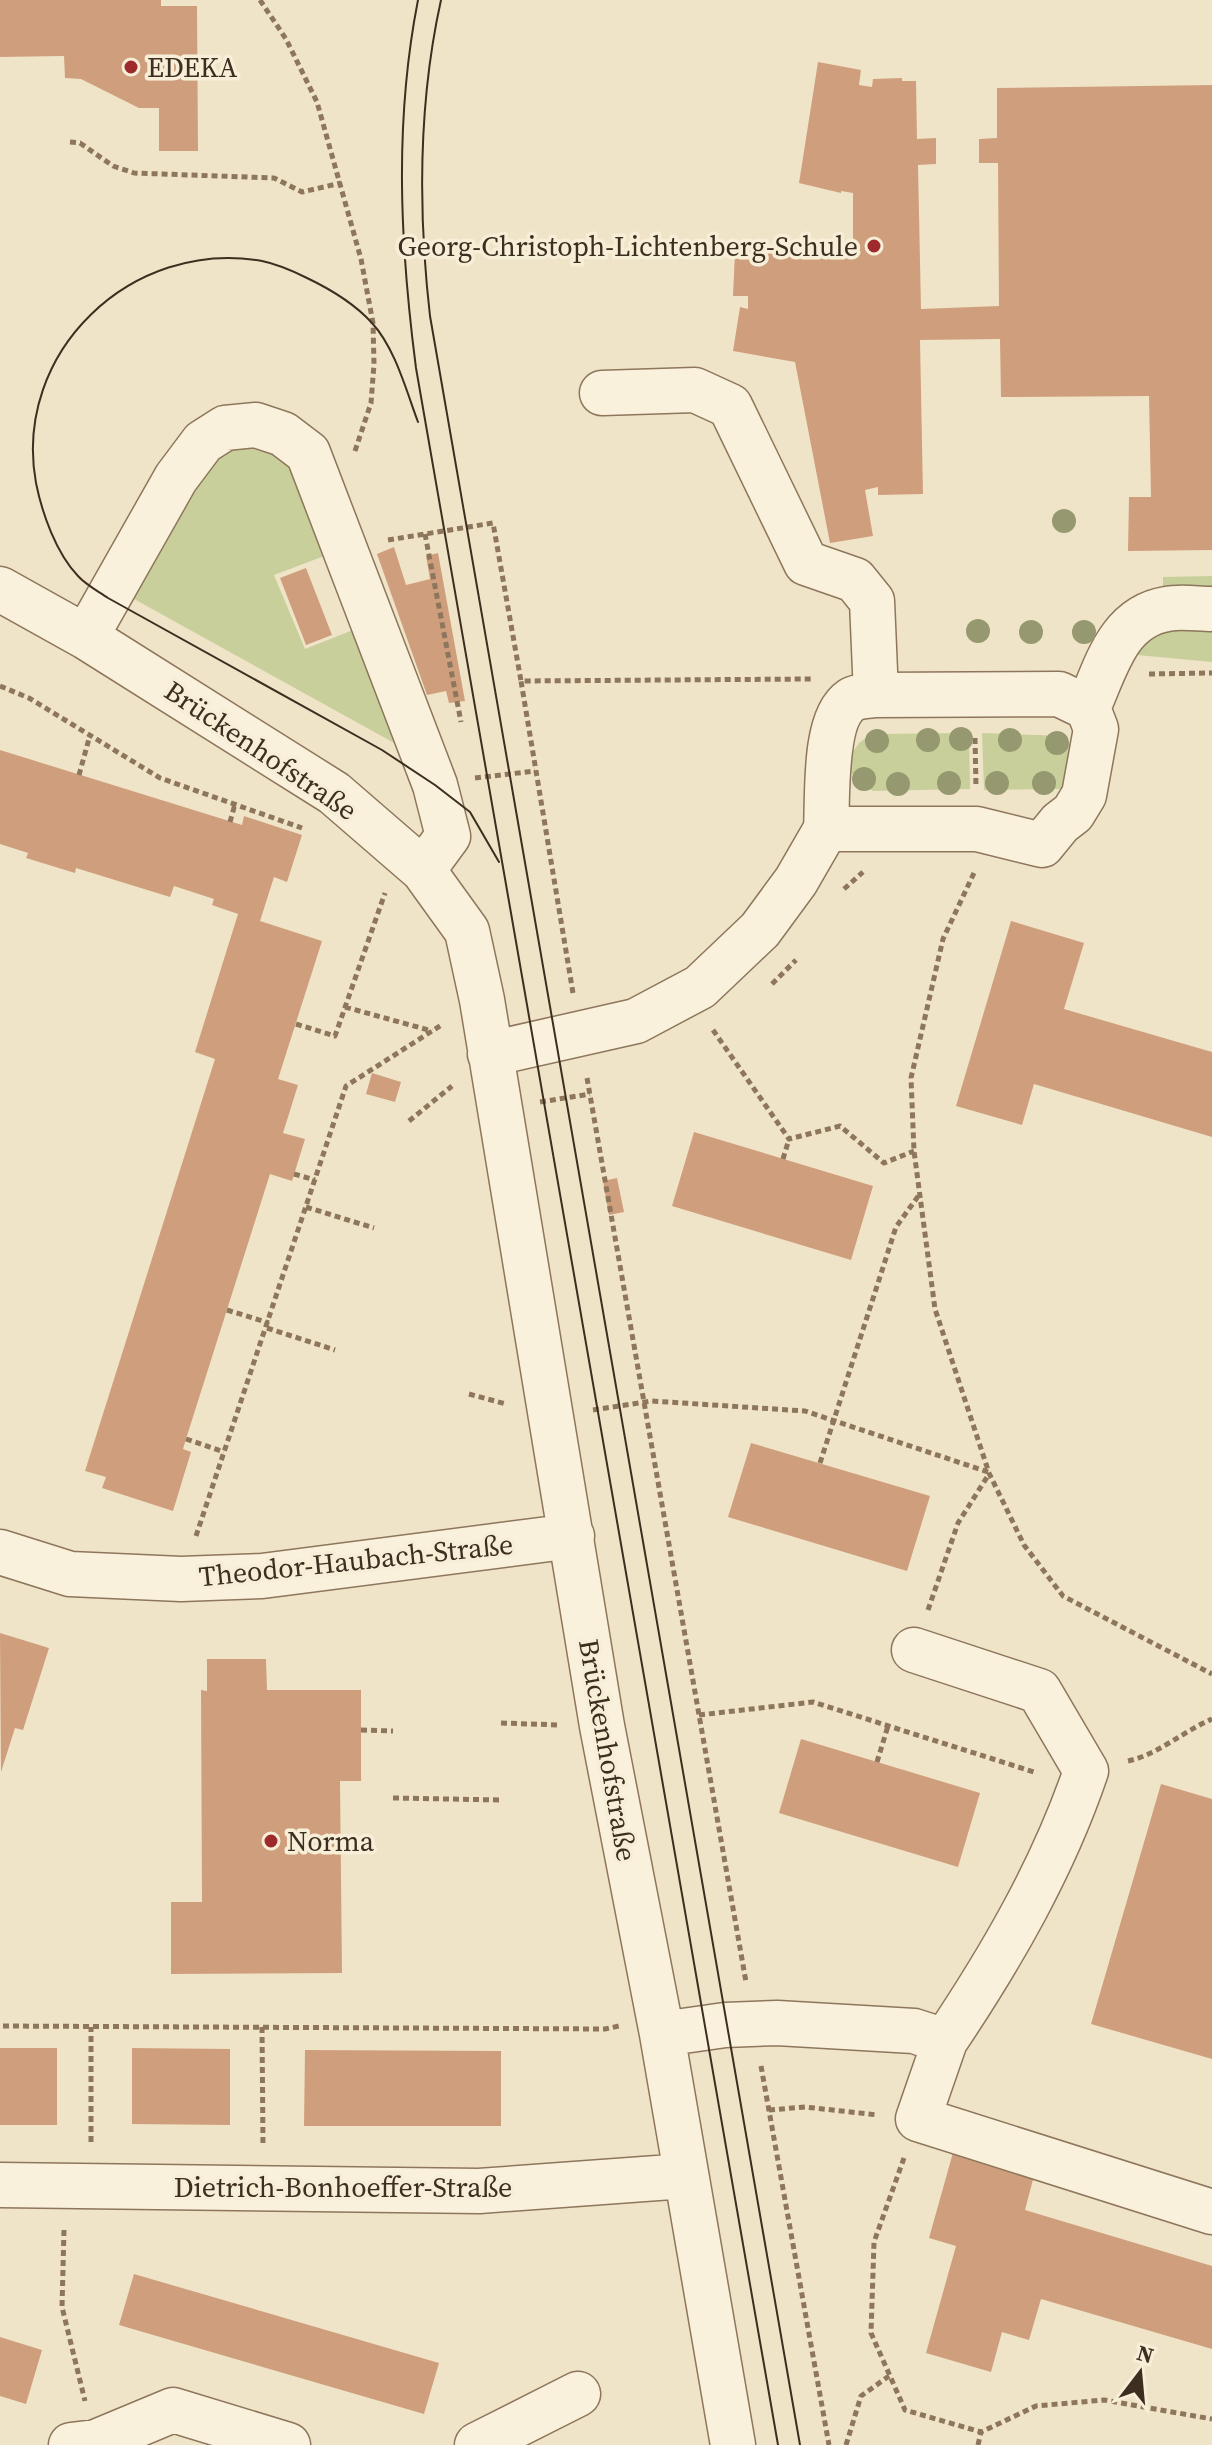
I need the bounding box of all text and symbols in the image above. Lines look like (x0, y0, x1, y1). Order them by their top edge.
place label: EDEKA (147, 48, 238, 86)
marker: EDEKA (122, 58, 140, 76)
place label: Georg-Christoph-Lichtenberg-Schule (398, 227, 858, 265)
marker: Georg-Christoph-Lichtenberg-Schule (865, 237, 883, 255)
street label: Brückenhofstraße (157, 671, 365, 829)
street label: Theodor-Haubach-Straße (197, 1525, 515, 1595)
street label: Brückenhofstraße (570, 1636, 646, 1864)
place label: Norma (287, 1822, 375, 1860)
marker: Norma (262, 1832, 280, 1850)
street label: Dietrich-Bonhoeffer-Straße (174, 2168, 512, 2206)
north arrow (1100, 2333, 1180, 2413)
text: N (1134, 2337, 1157, 2370)

